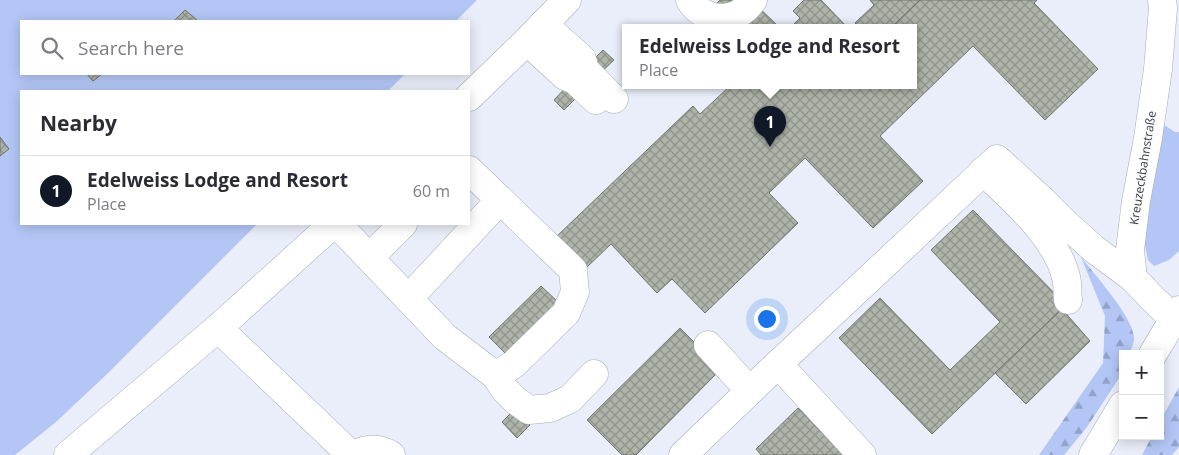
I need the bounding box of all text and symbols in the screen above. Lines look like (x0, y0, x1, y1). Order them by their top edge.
search box (20, 20, 470, 75)
popup (622, 24, 917, 89)
text: Edelweiss Lodge and Resort (639, 33, 900, 59)
icon: search (38, 34, 66, 62)
text: Search here (78, 35, 184, 61)
text: Place (639, 59, 678, 81)
pin: 1 (754, 106, 786, 147)
text: Nearby (40, 109, 117, 137)
street label: Kreuzeckbahnstraße (1125, 109, 1160, 226)
text: Edelweiss Lodge and Resort (87, 167, 348, 193)
text: 1 (51, 180, 61, 202)
text: 60 m (413, 180, 450, 202)
text: Place (87, 193, 126, 215)
your location (754, 306, 780, 332)
map controls (1119, 350, 1164, 440)
button: + (1119, 350, 1164, 395)
button: − (1119, 395, 1164, 440)

